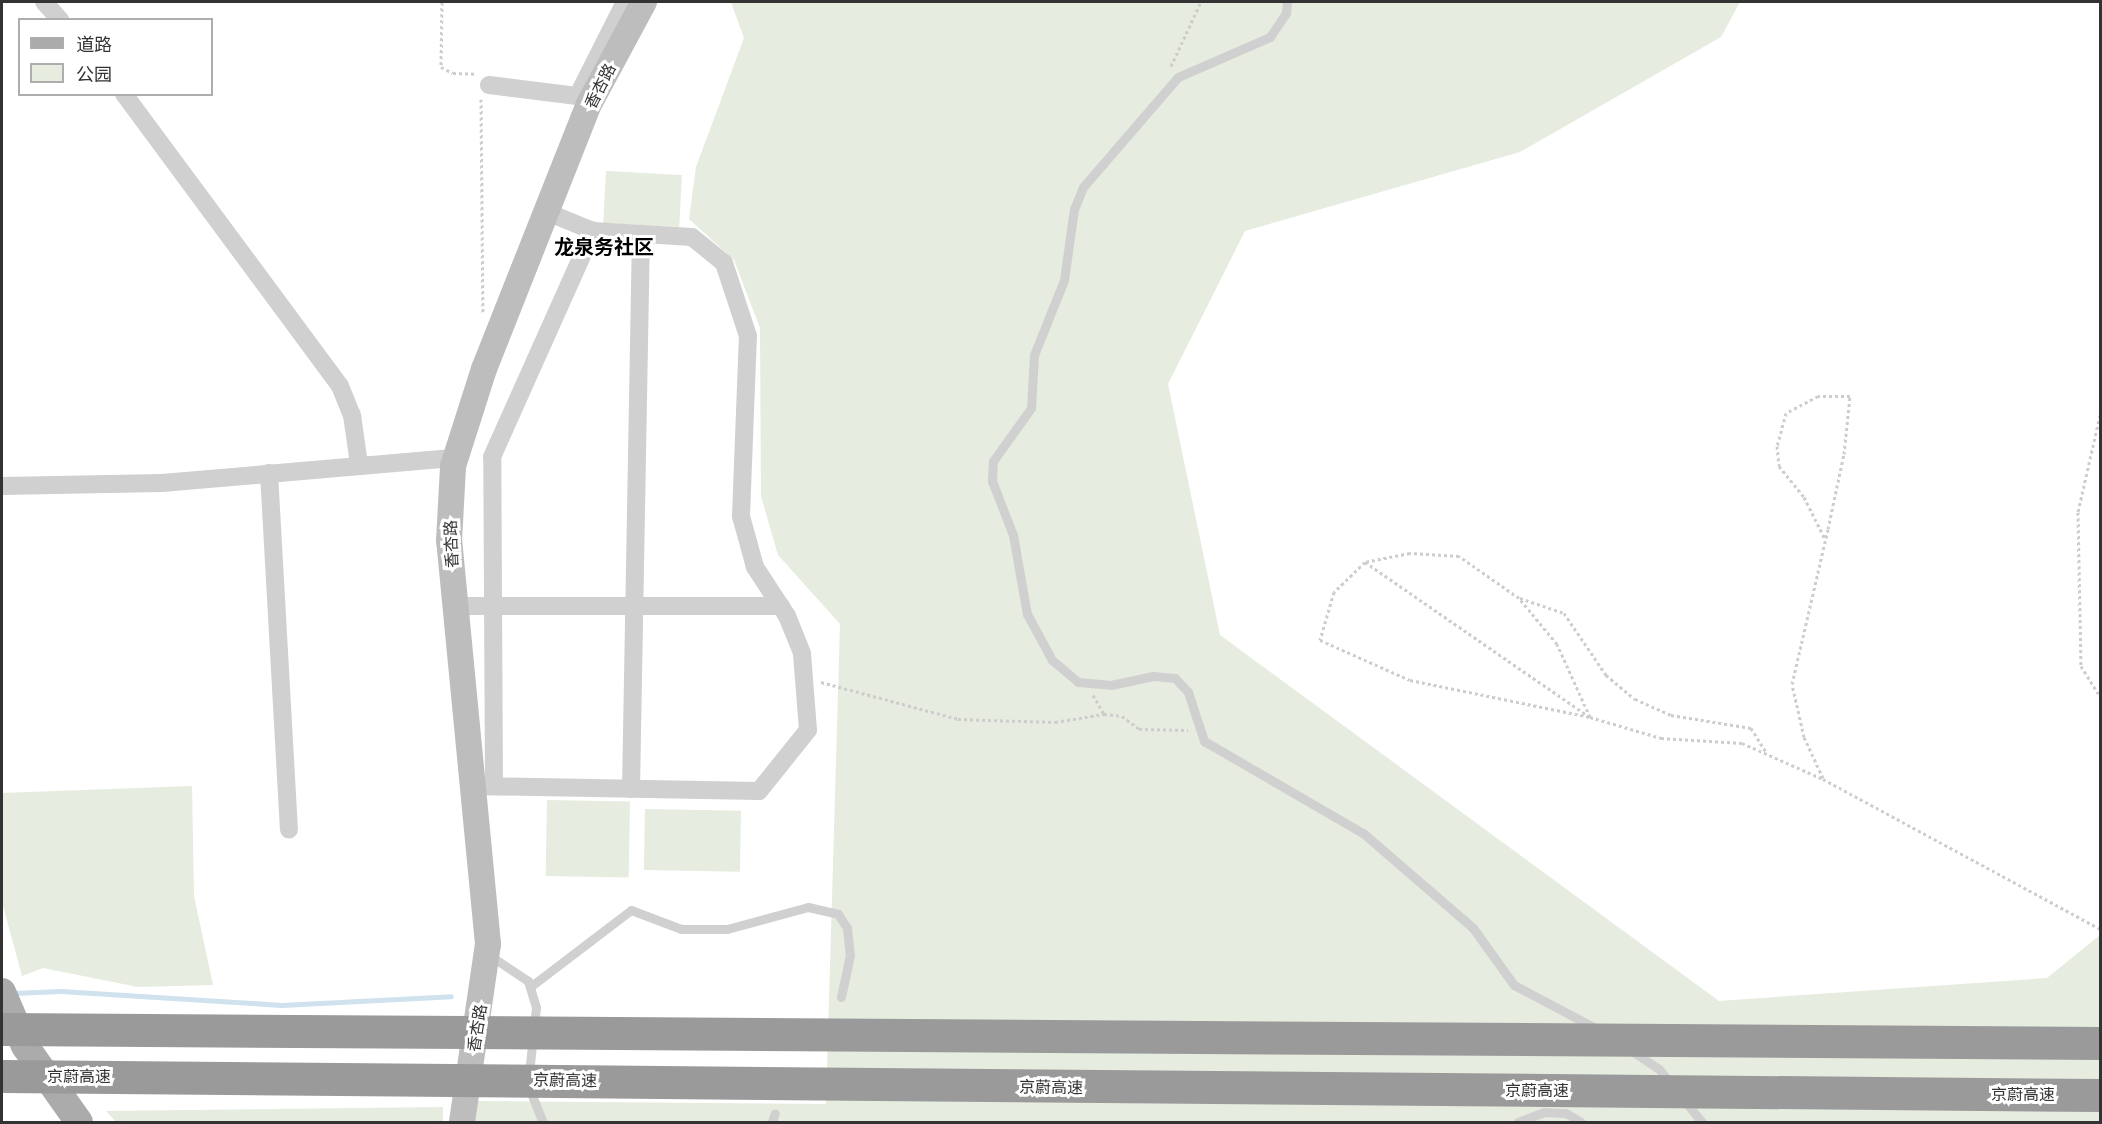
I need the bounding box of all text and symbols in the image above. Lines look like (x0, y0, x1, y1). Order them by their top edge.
legend (18, 18, 213, 96)
text: 道路 (76, 34, 112, 54)
street label: 香杏路 (581, 60, 619, 112)
text: 公园 (76, 64, 112, 84)
district label: 龙泉务社区 (554, 234, 654, 258)
street label: 香杏路 (441, 520, 461, 568)
street label: 香杏路 (464, 1003, 490, 1053)
street label: 京蔚高速 (47, 1066, 111, 1086)
street label: 京蔚高速 (533, 1070, 597, 1090)
street label: 京蔚高速 (1019, 1077, 1083, 1097)
street label: 京蔚高速 (1505, 1080, 1569, 1100)
street label: 京蔚高速 (1991, 1084, 2055, 1104)

